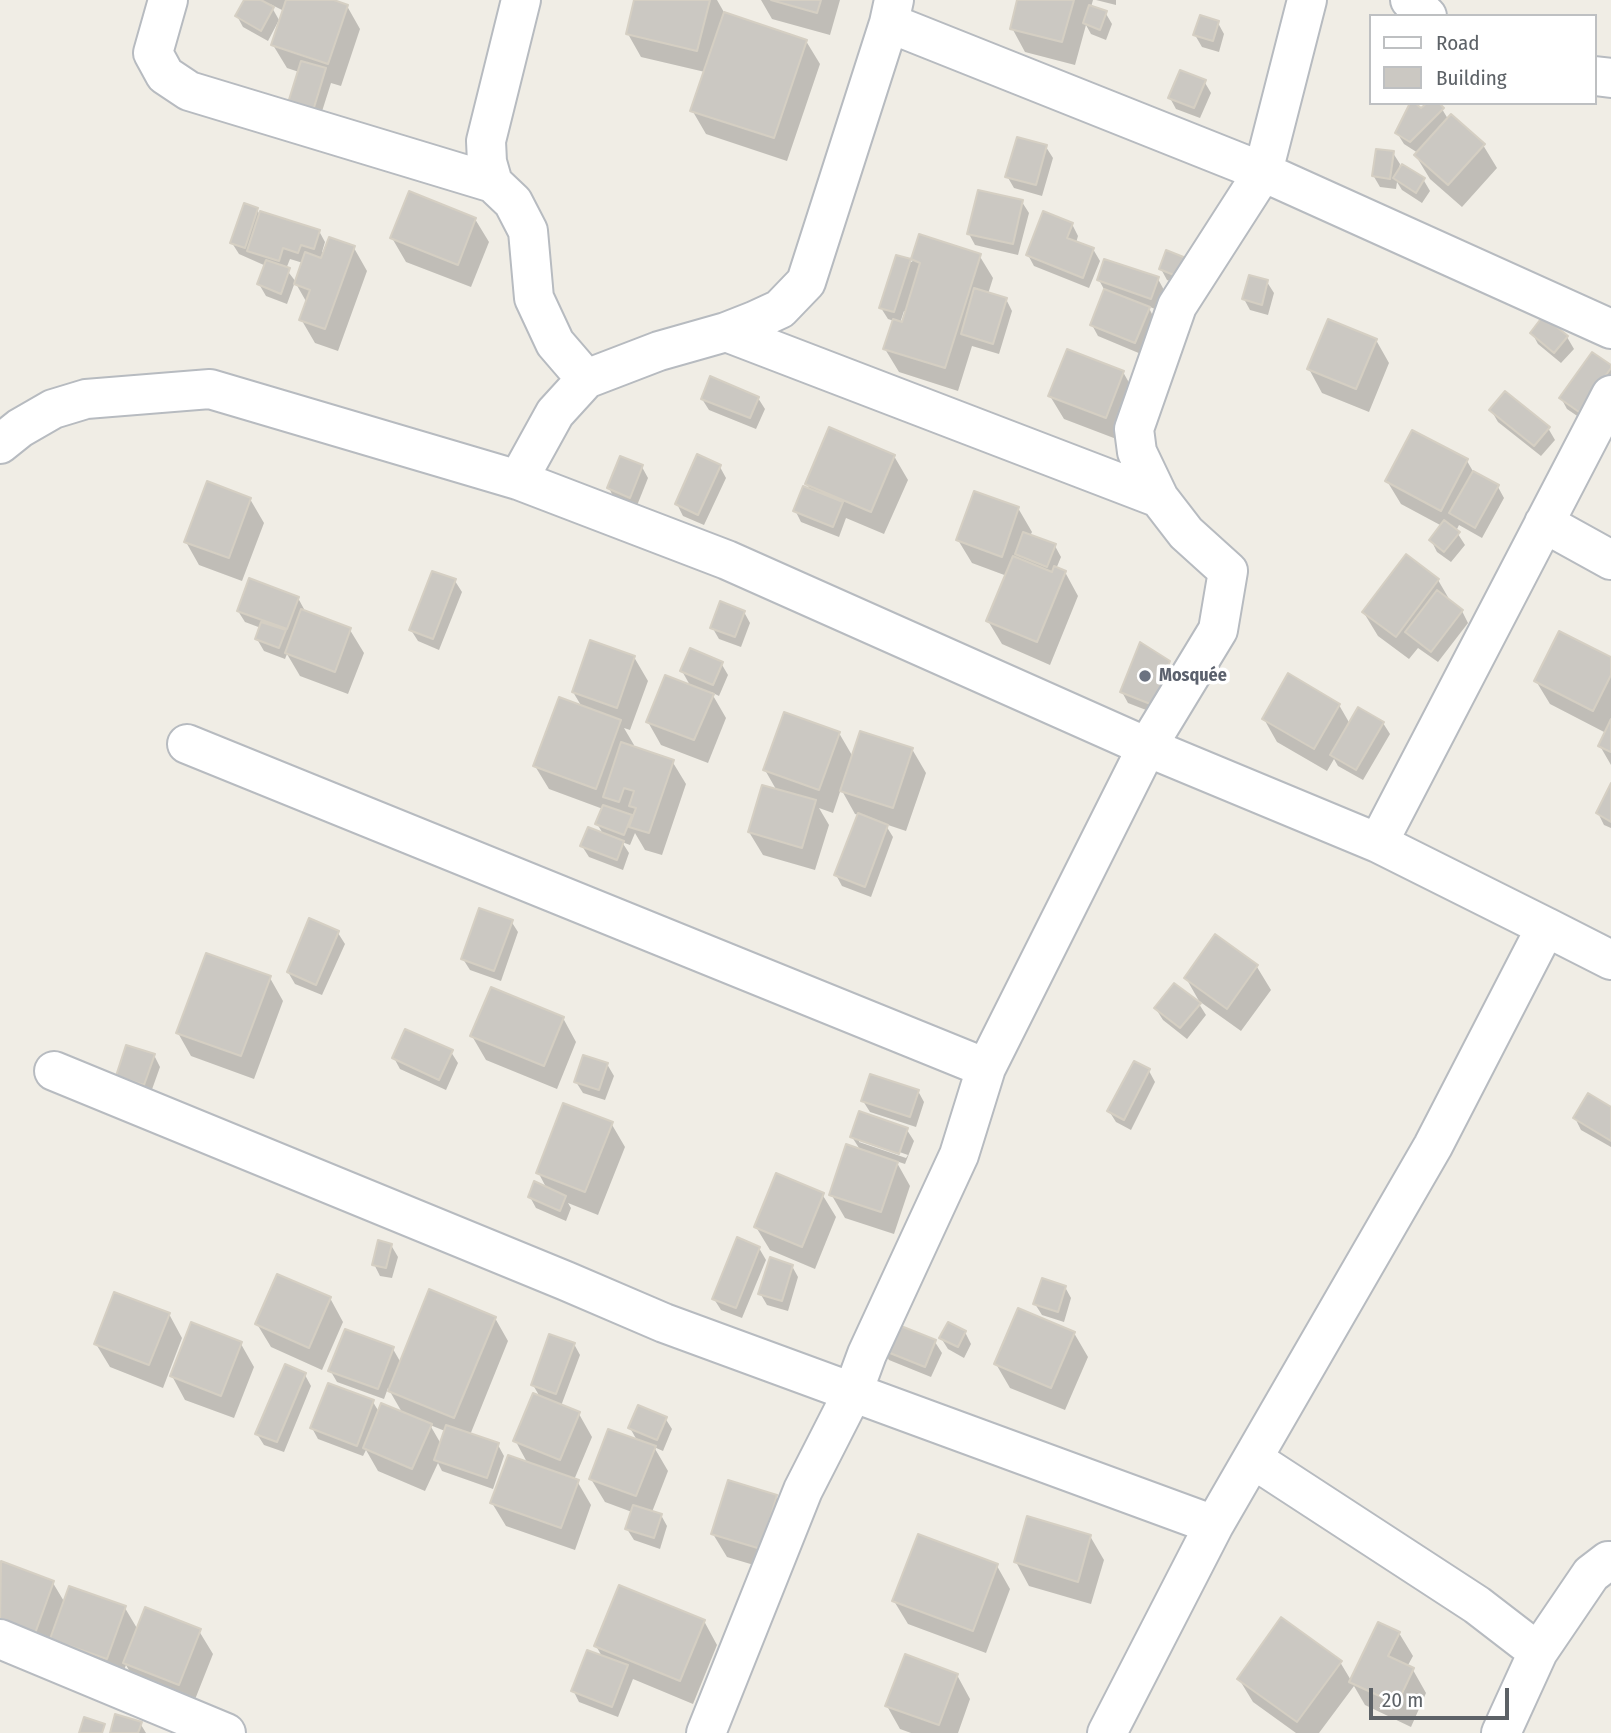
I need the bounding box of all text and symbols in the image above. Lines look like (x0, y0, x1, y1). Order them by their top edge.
legend (1370, 14, 1597, 105)
text: Road (1436, 30, 1480, 56)
text: Building (1436, 65, 1507, 91)
place label: Mosquée (1159, 665, 1227, 687)
marker: Mosquée (1137, 668, 1153, 684)
scale bar (1373, 1674, 1513, 1718)
text: 20 m (1382, 1687, 1423, 1713)

